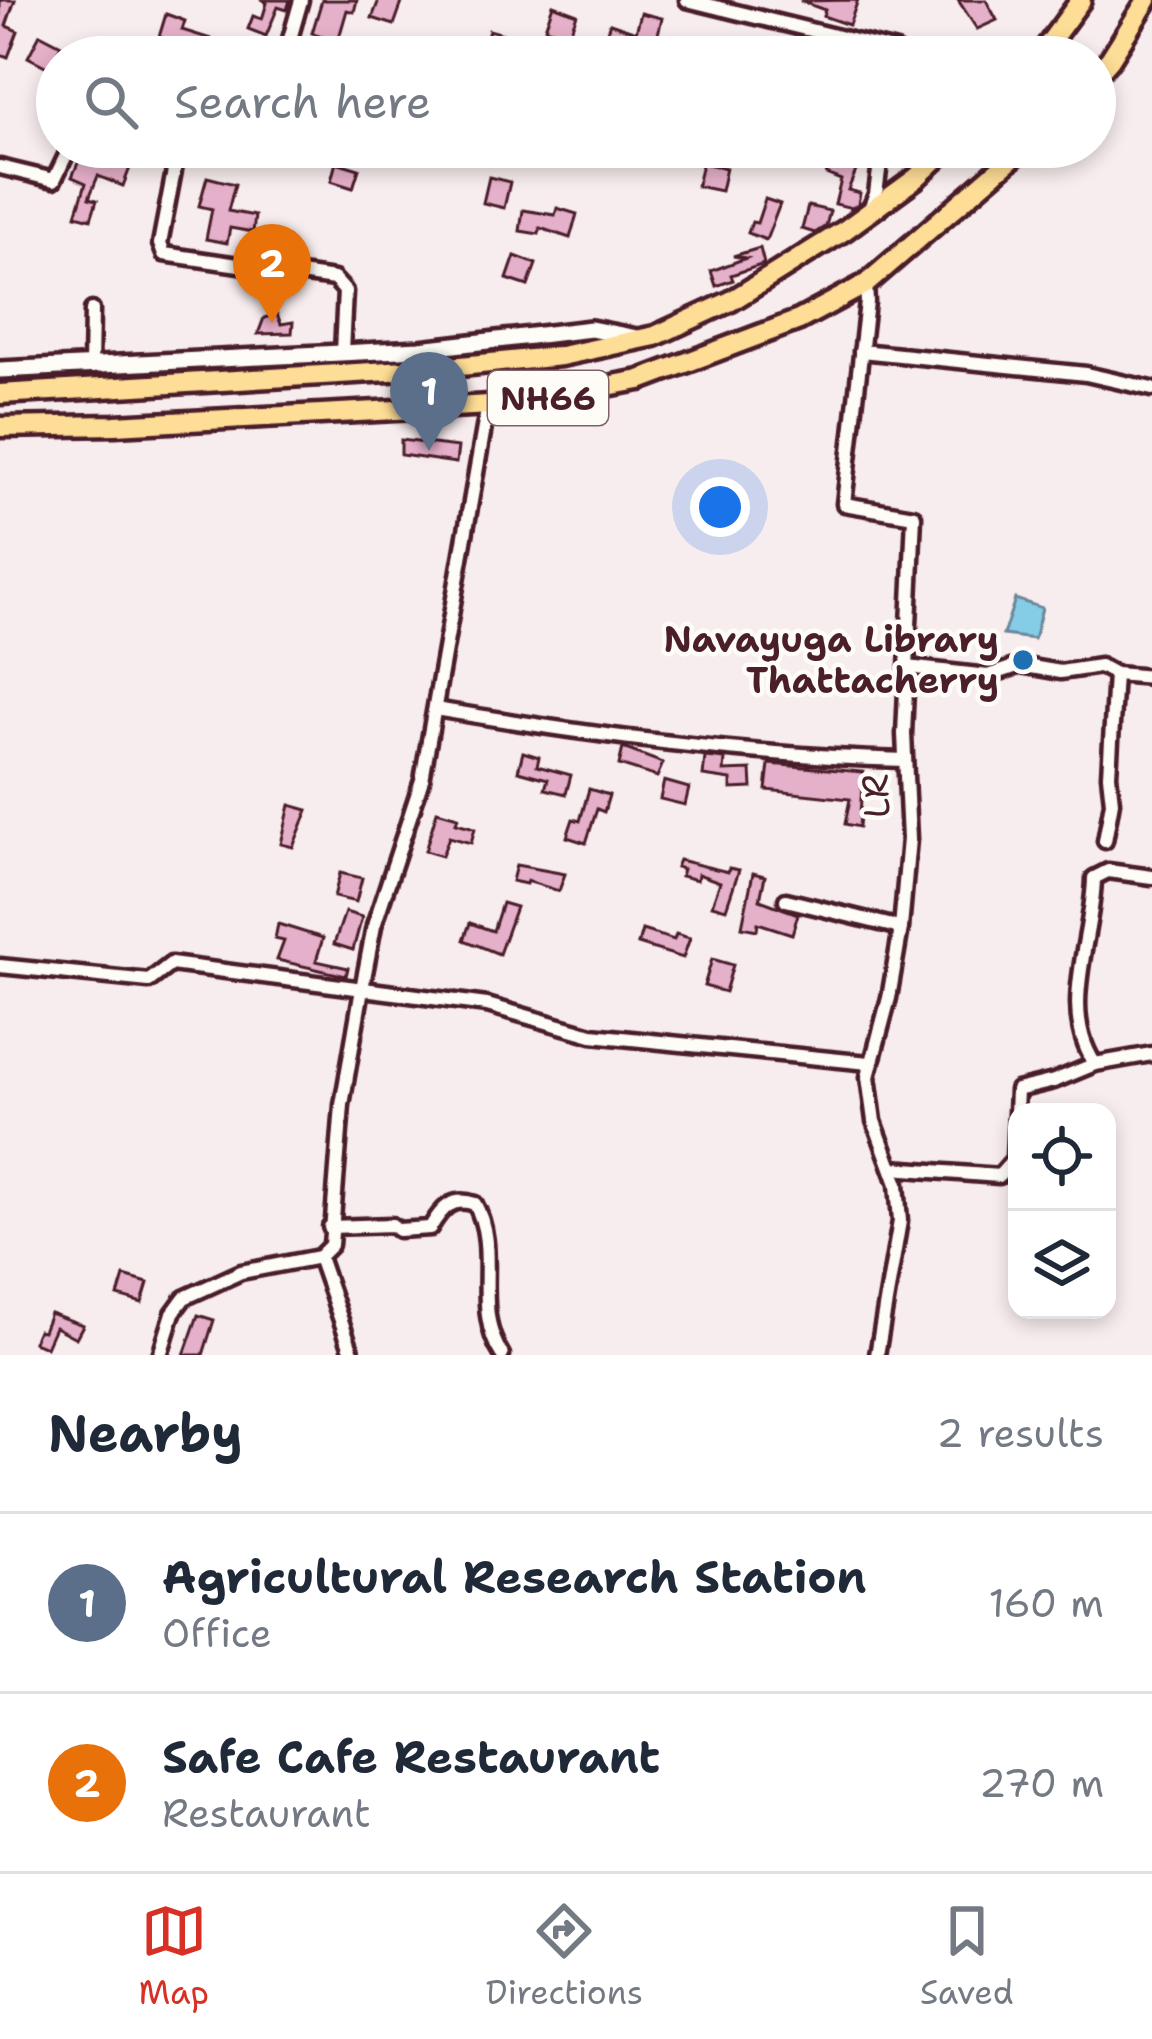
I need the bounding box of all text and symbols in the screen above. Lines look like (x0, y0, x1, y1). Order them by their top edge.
search box (36, 36, 1116, 168)
icon: search (78, 69, 144, 135)
text: Search here (174, 72, 431, 132)
pin: 2 (233, 224, 311, 323)
pin: 1 (390, 352, 468, 451)
road number: NH66 (488, 371, 608, 425)
your location (690, 477, 750, 537)
place label: Navayuga Library Thattacherry (663, 615, 999, 705)
marker: Navayuga Library Thattacherry (1010, 647, 1036, 673)
street label: LR (850, 773, 902, 819)
map controls (1008, 1103, 1116, 1319)
button: locate (1008, 1103, 1116, 1211)
button: layers (1008, 1211, 1116, 1319)
text: Nearby (48, 1399, 243, 1467)
text: 2 results (937, 1407, 1104, 1459)
text: Agricultural Research Station (162, 1547, 866, 1607)
text: 1 (78, 1577, 96, 1629)
text: 160 m (989, 1577, 1104, 1629)
text: Office (162, 1607, 272, 1659)
text: Safe Cafe Restaurant (162, 1727, 660, 1787)
text: 2 (73, 1757, 101, 1809)
text: 270 m (979, 1757, 1104, 1809)
text: Restaurant (162, 1787, 371, 1839)
tab: Map (138, 1898, 209, 2015)
tab: Directions (486, 1898, 643, 2015)
tab: Saved (920, 1898, 1014, 2015)

